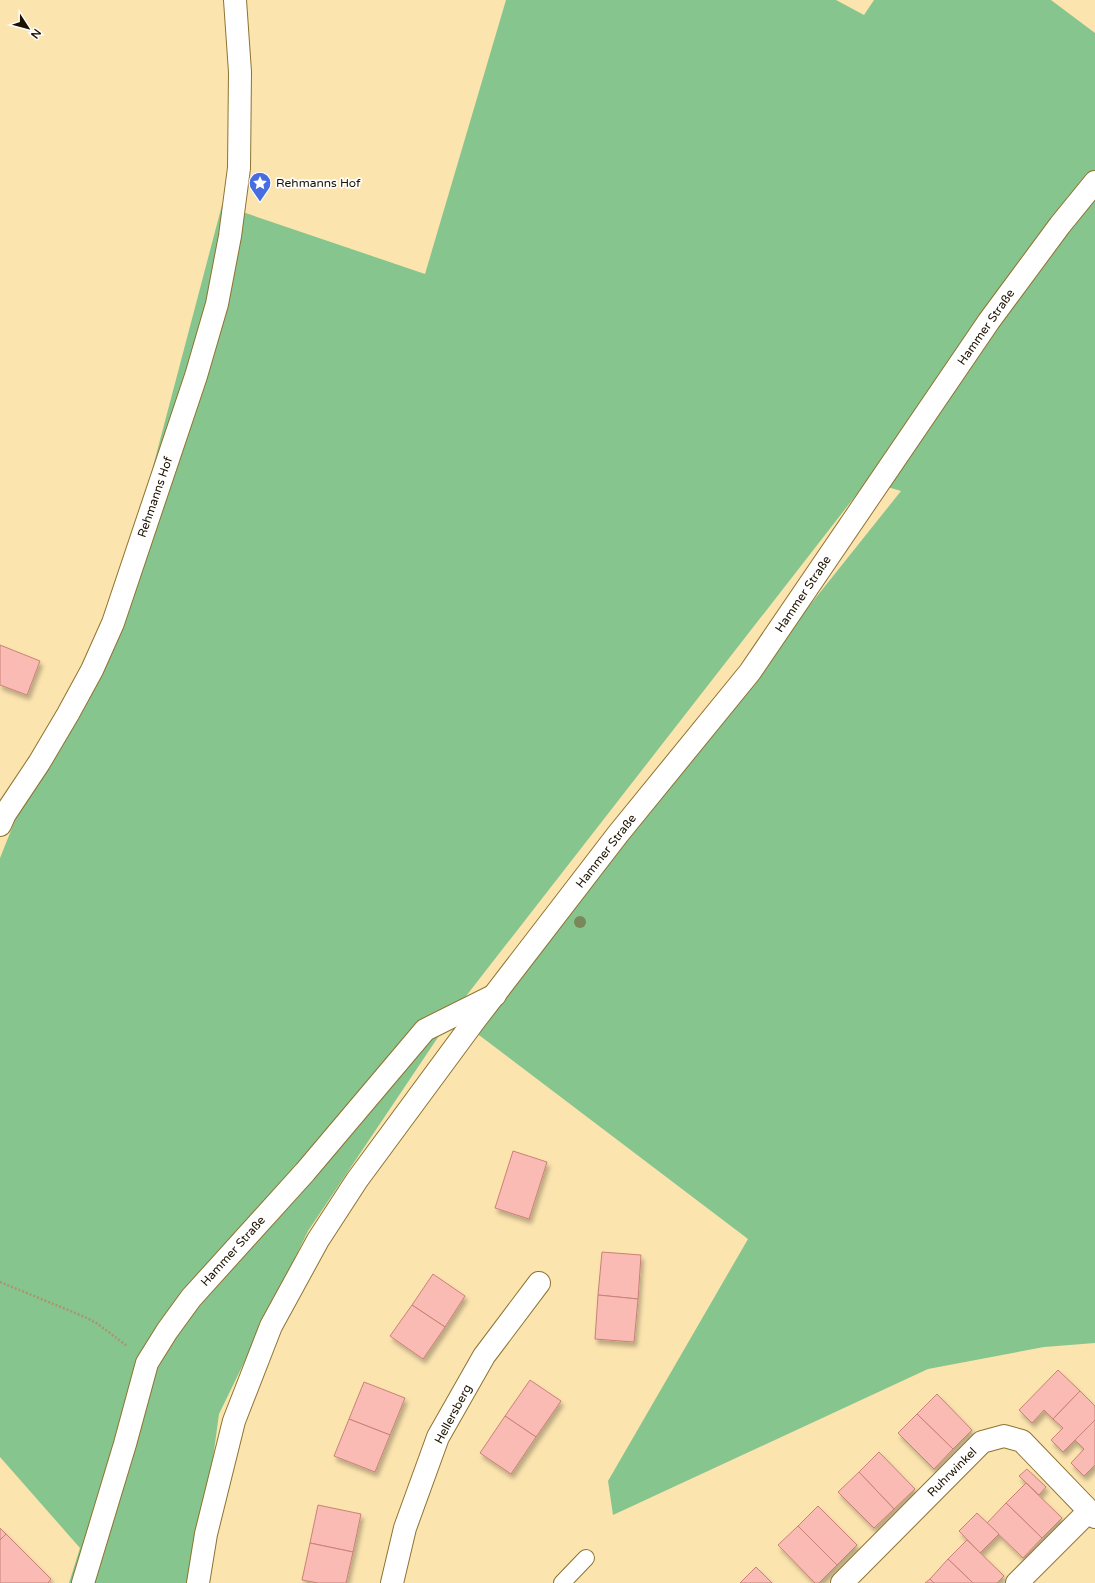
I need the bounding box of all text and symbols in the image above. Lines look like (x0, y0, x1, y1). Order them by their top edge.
north arrow (8, 8, 48, 48)
text: N (28, 26, 44, 41)
place icon: Rehmanns Hof (247, 170, 273, 203)
place label: Rehmanns Hof (276, 176, 361, 190)
street label: Hammer Straße (955, 286, 1018, 368)
street label: Rehmanns Hof (135, 454, 176, 539)
street label: Hammer Straße (772, 553, 834, 635)
street label: Hammer Straße (573, 811, 639, 891)
street label: Hammer Straße (198, 1213, 268, 1289)
street label: Hellersberg (432, 1382, 474, 1446)
street label: Ruhrwinkel (925, 1445, 979, 1499)

